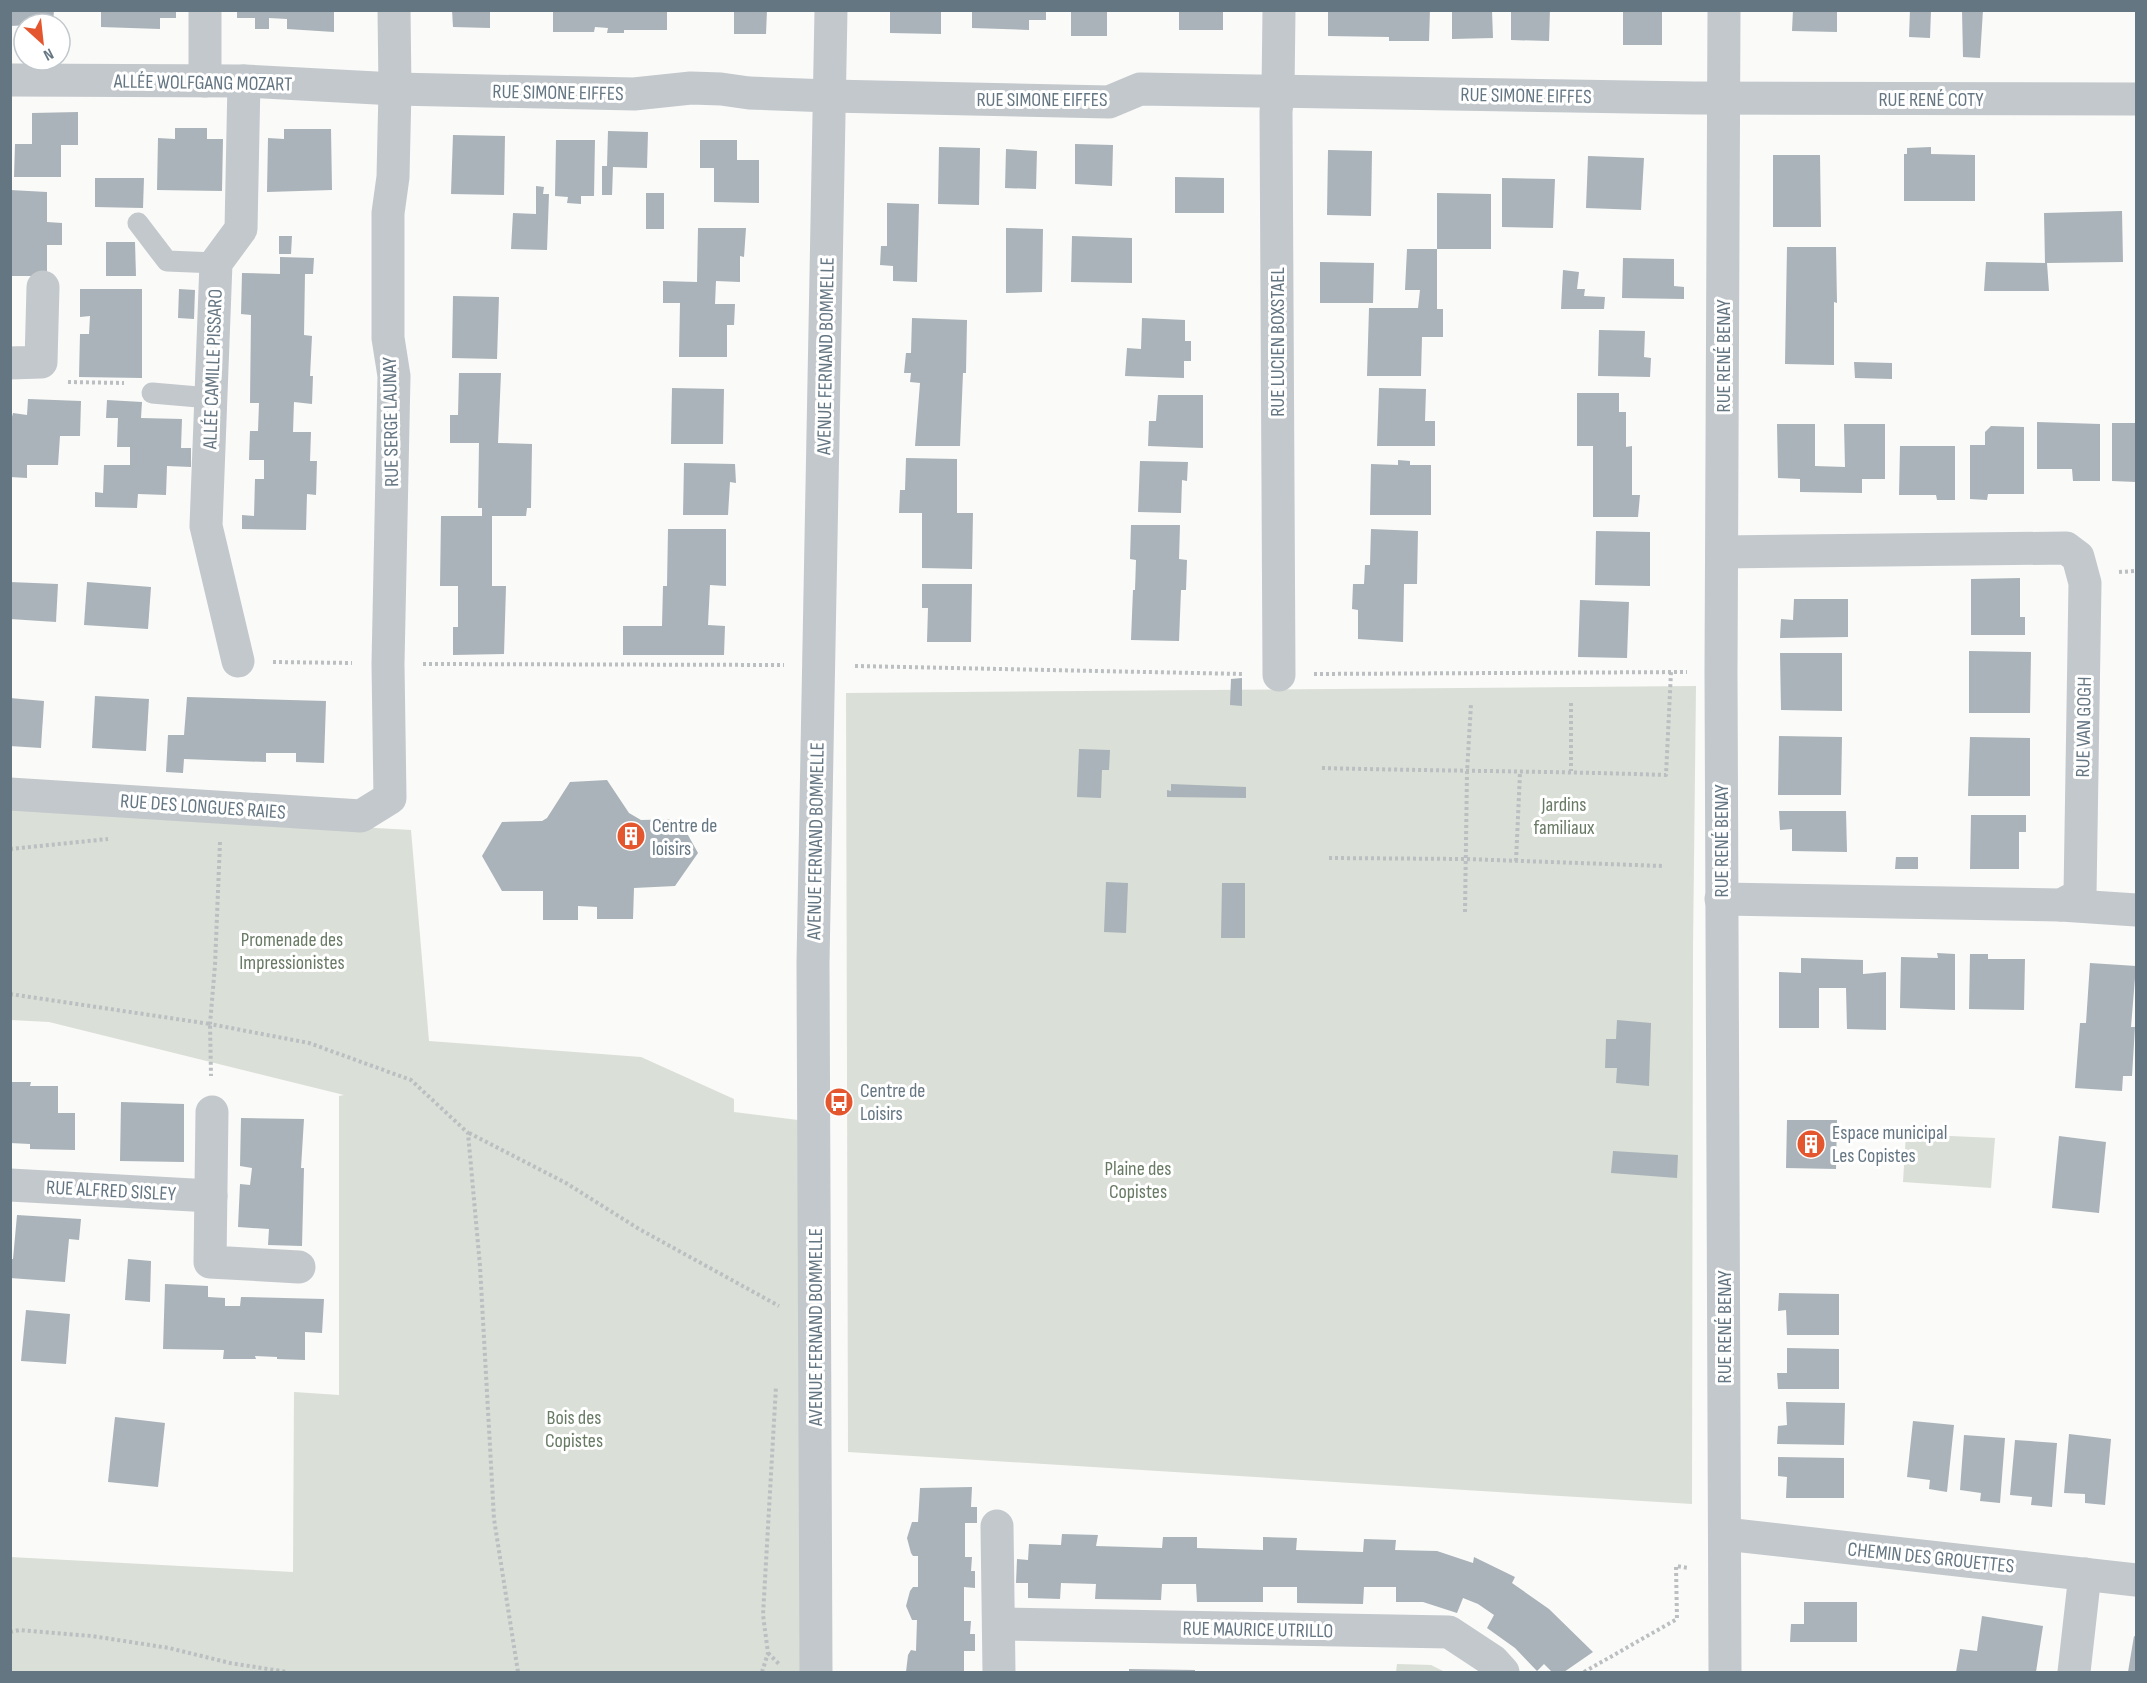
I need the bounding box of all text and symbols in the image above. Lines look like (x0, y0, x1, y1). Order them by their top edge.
north arrow (12, 12, 72, 72)
text: N (40, 44, 56, 64)
street label: ALLÉE WOLFGANG MOZART (113, 69, 292, 97)
street label: RUE SIMONE EIFFES (492, 80, 624, 106)
street label: RUE SIMONE EIFFES (1460, 83, 1592, 109)
street label: RUE SIMONE EIFFES (976, 88, 1108, 112)
street label: RUE RENÉ COTY (1878, 88, 1984, 112)
street label: AVENUE FERNAND BOMMELLE (812, 257, 840, 456)
street label: RUE LUCIEN BOXSTAEL (1266, 267, 1290, 417)
street label: ALLÉE CAMILLE PISSARO (198, 289, 228, 451)
street label: RUE RENÉ BENAY (1712, 299, 1736, 412)
street label: RUE SERGE LAUNAY (378, 356, 404, 487)
street label: RUE VAN GOGH (2071, 676, 2097, 778)
street label: AVENUE FERNAND BOMMELLE (802, 742, 830, 941)
street label: RUE RENÉ BENAY (1710, 784, 1734, 897)
street label: RUE DES LONGUES RAIES (119, 789, 286, 825)
park label: Jardins familiaux (1533, 793, 1595, 840)
place label: Centre de loisirs (652, 814, 717, 861)
building icon: Centre de loisirs (615, 820, 647, 852)
park label: Promenade des Impressionistes (239, 928, 345, 975)
place label: Centre de Loisirs (860, 1079, 925, 1126)
bus stop icon: Centre de Loisirs (823, 1086, 855, 1118)
place label: Espace municipal Les Copistes (1832, 1121, 1947, 1168)
building icon: Espace municipal Les Copistes (1795, 1128, 1827, 1160)
park label: Plaine des Copistes (1105, 1157, 1171, 1204)
street label: RUE ALFRED SISLEY (45, 1176, 177, 1206)
street label: AVENUE FERNAND BOMMELLE (804, 1228, 828, 1427)
street label: RUE RENÉ BENAY (1713, 1270, 1737, 1383)
park label: Bois des Copistes (545, 1406, 603, 1453)
street label: CHEMIN DES GROUETTES (1846, 1537, 2015, 1579)
street label: RUE MAURICE UTRILLO (1182, 1617, 1334, 1643)

